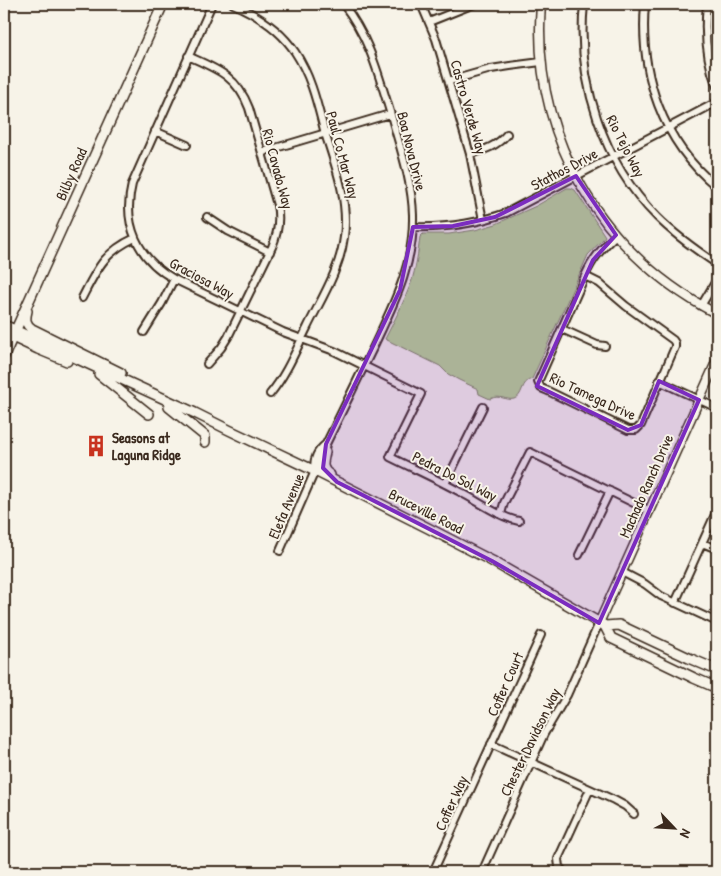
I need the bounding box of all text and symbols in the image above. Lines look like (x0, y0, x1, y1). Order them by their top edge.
street label: Castro Verde Way (446, 57, 492, 157)
street label: Paul Co Mar Way (321, 109, 365, 201)
street label: Boa Nova Drive (392, 109, 432, 193)
street label: Rio Tejo Way (601, 111, 651, 181)
street label: Rio Cavado Way (257, 126, 299, 212)
street label: Stathos Drive (527, 143, 601, 195)
street label: Bilby Road (50, 144, 92, 204)
street label: Graciosa Way (166, 252, 238, 304)
street label: Rio Tamega Drive (546, 367, 640, 425)
place label: Seasons at Laguna Ridge (112, 427, 181, 466)
street label: Machado Ranch Drive (614, 431, 678, 541)
building icon: Seasons at Laguna Ridge (83, 433, 109, 459)
street label: Pedra Do Sol Way (409, 446, 501, 506)
street label: Elefa Avenue (263, 470, 309, 542)
street label: Bruceville Road (385, 483, 467, 539)
street label: Coffer Court (481, 648, 529, 720)
street label: Chester Davidson Way (495, 684, 565, 800)
street label: Coffer Way (429, 772, 473, 834)
north arrow (648, 804, 698, 854)
text: N (676, 826, 696, 842)

